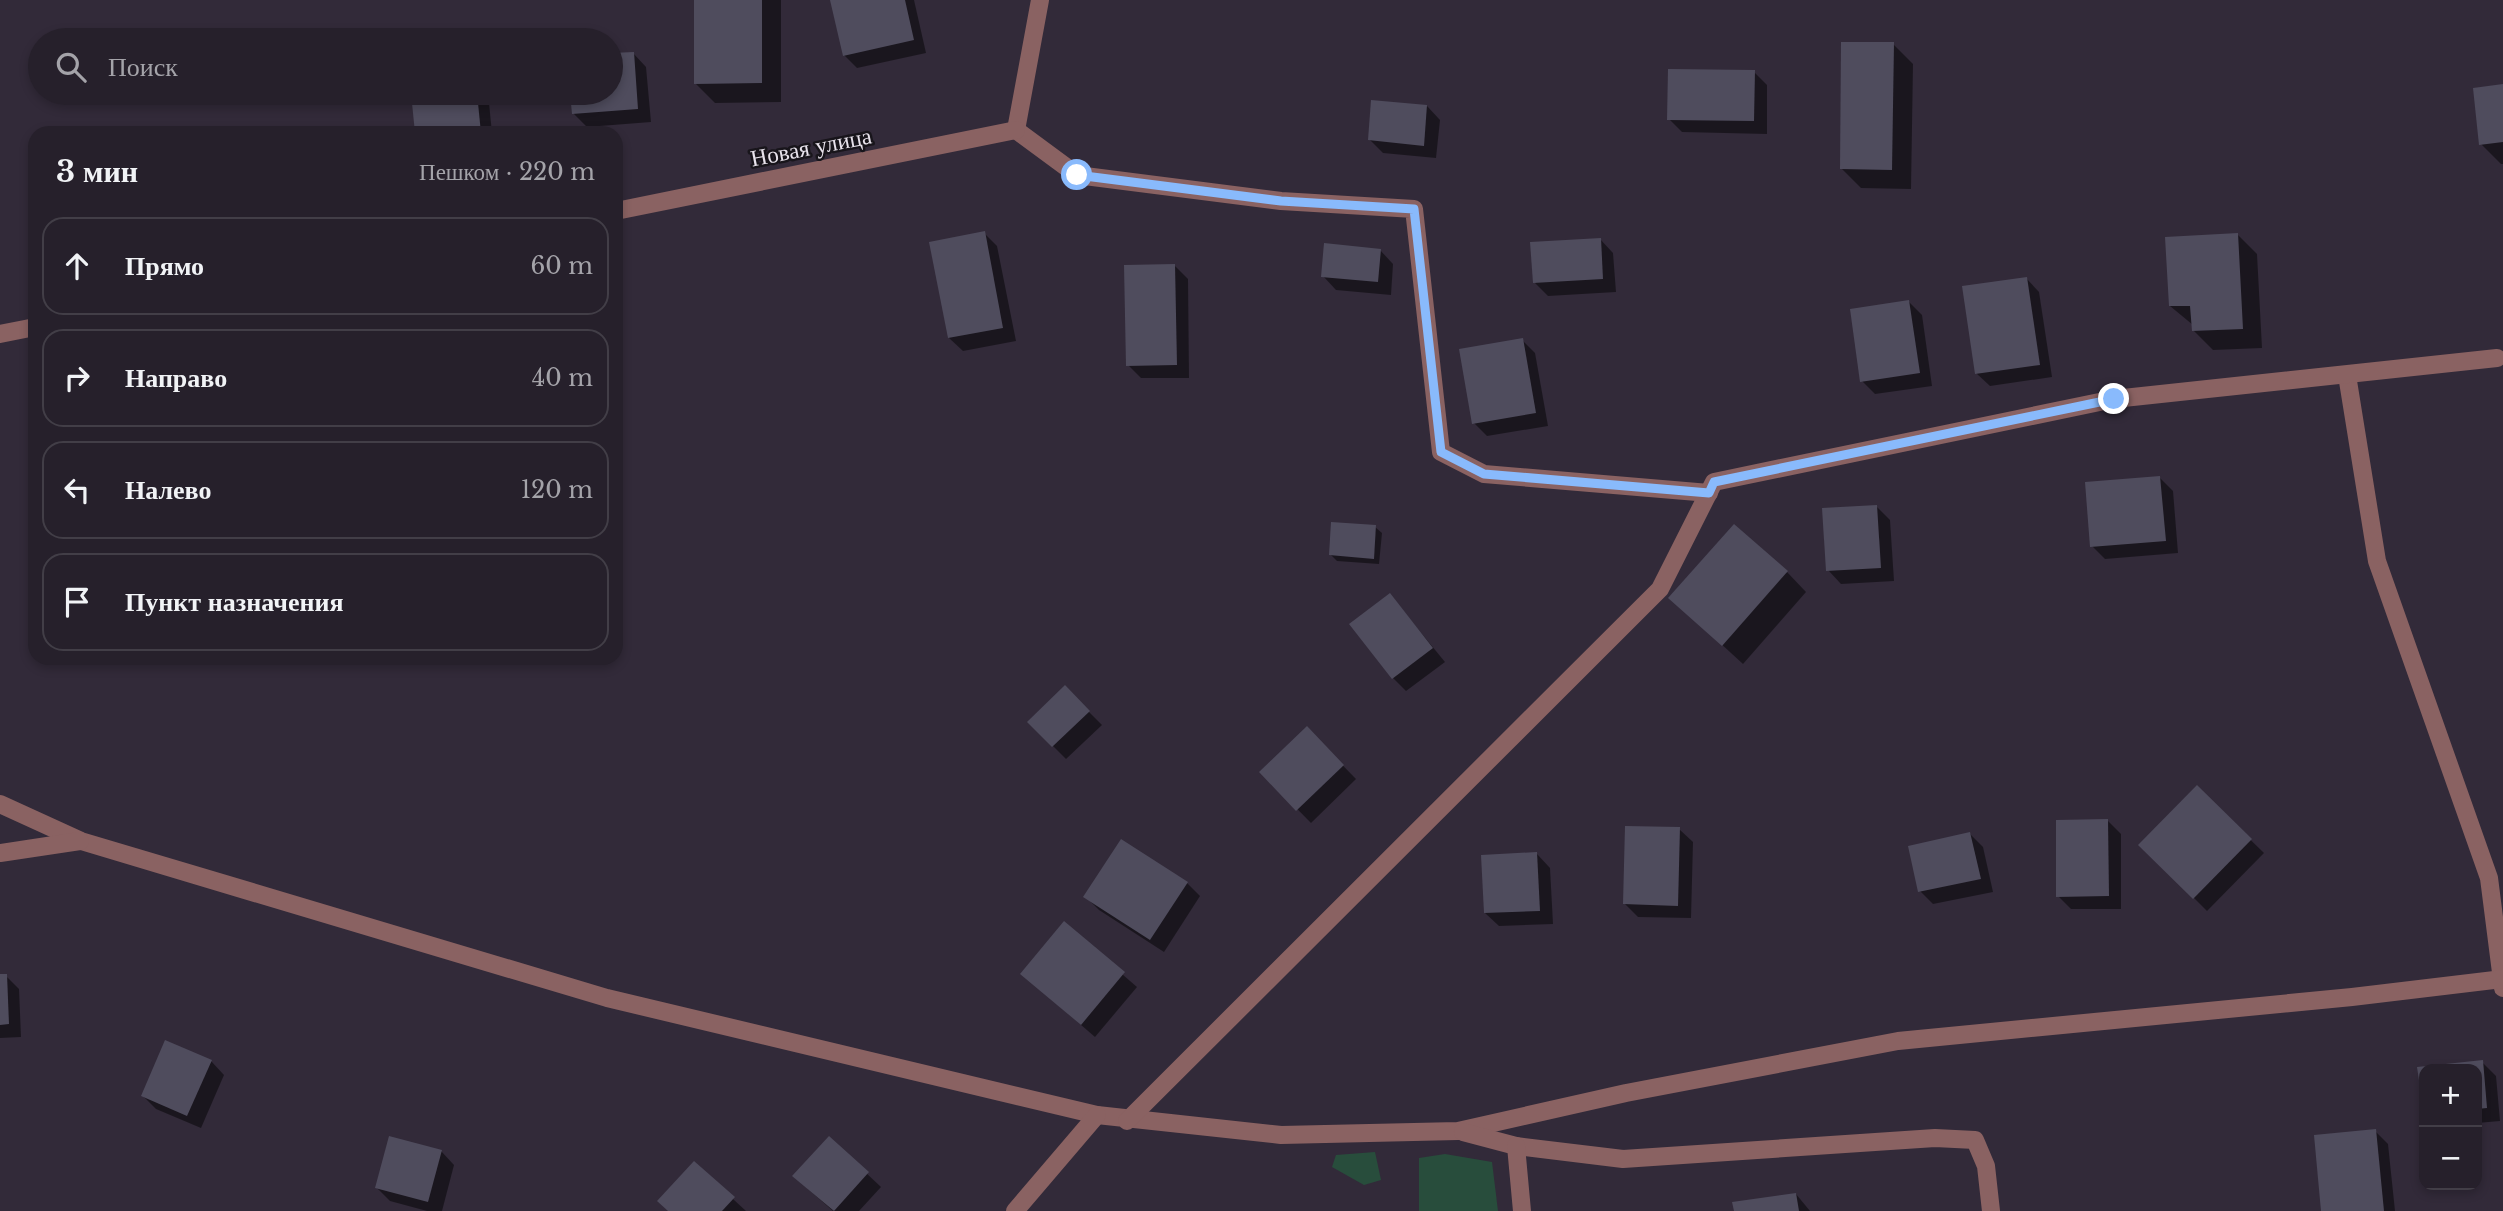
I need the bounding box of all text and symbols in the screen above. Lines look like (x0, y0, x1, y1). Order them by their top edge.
search box (28, 28, 623, 105)
icon: search (52, 48, 90, 86)
text: Поиск (108, 51, 178, 83)
street label: Новая улица (748, 122, 874, 172)
text: 3 мин (56, 153, 138, 190)
text: Пешком · 220 m (419, 158, 595, 186)
route start (1061, 159, 1092, 190)
icon: ahead (58, 247, 96, 285)
text: Прямо (125, 250, 204, 282)
text: 60 m (531, 252, 593, 280)
icon: right (58, 359, 96, 397)
text: Направо (125, 362, 227, 394)
text: 40 m (532, 364, 593, 392)
route end (2098, 383, 2129, 414)
icon: left (58, 471, 96, 509)
text: Налево (125, 474, 211, 506)
text: 120 m (521, 476, 593, 504)
icon: arrive (58, 583, 96, 621)
text: Пункт назначения (125, 586, 343, 618)
map controls (2419, 1064, 2482, 1190)
button: + (2419, 1064, 2482, 1127)
button: − (2419, 1127, 2482, 1190)

